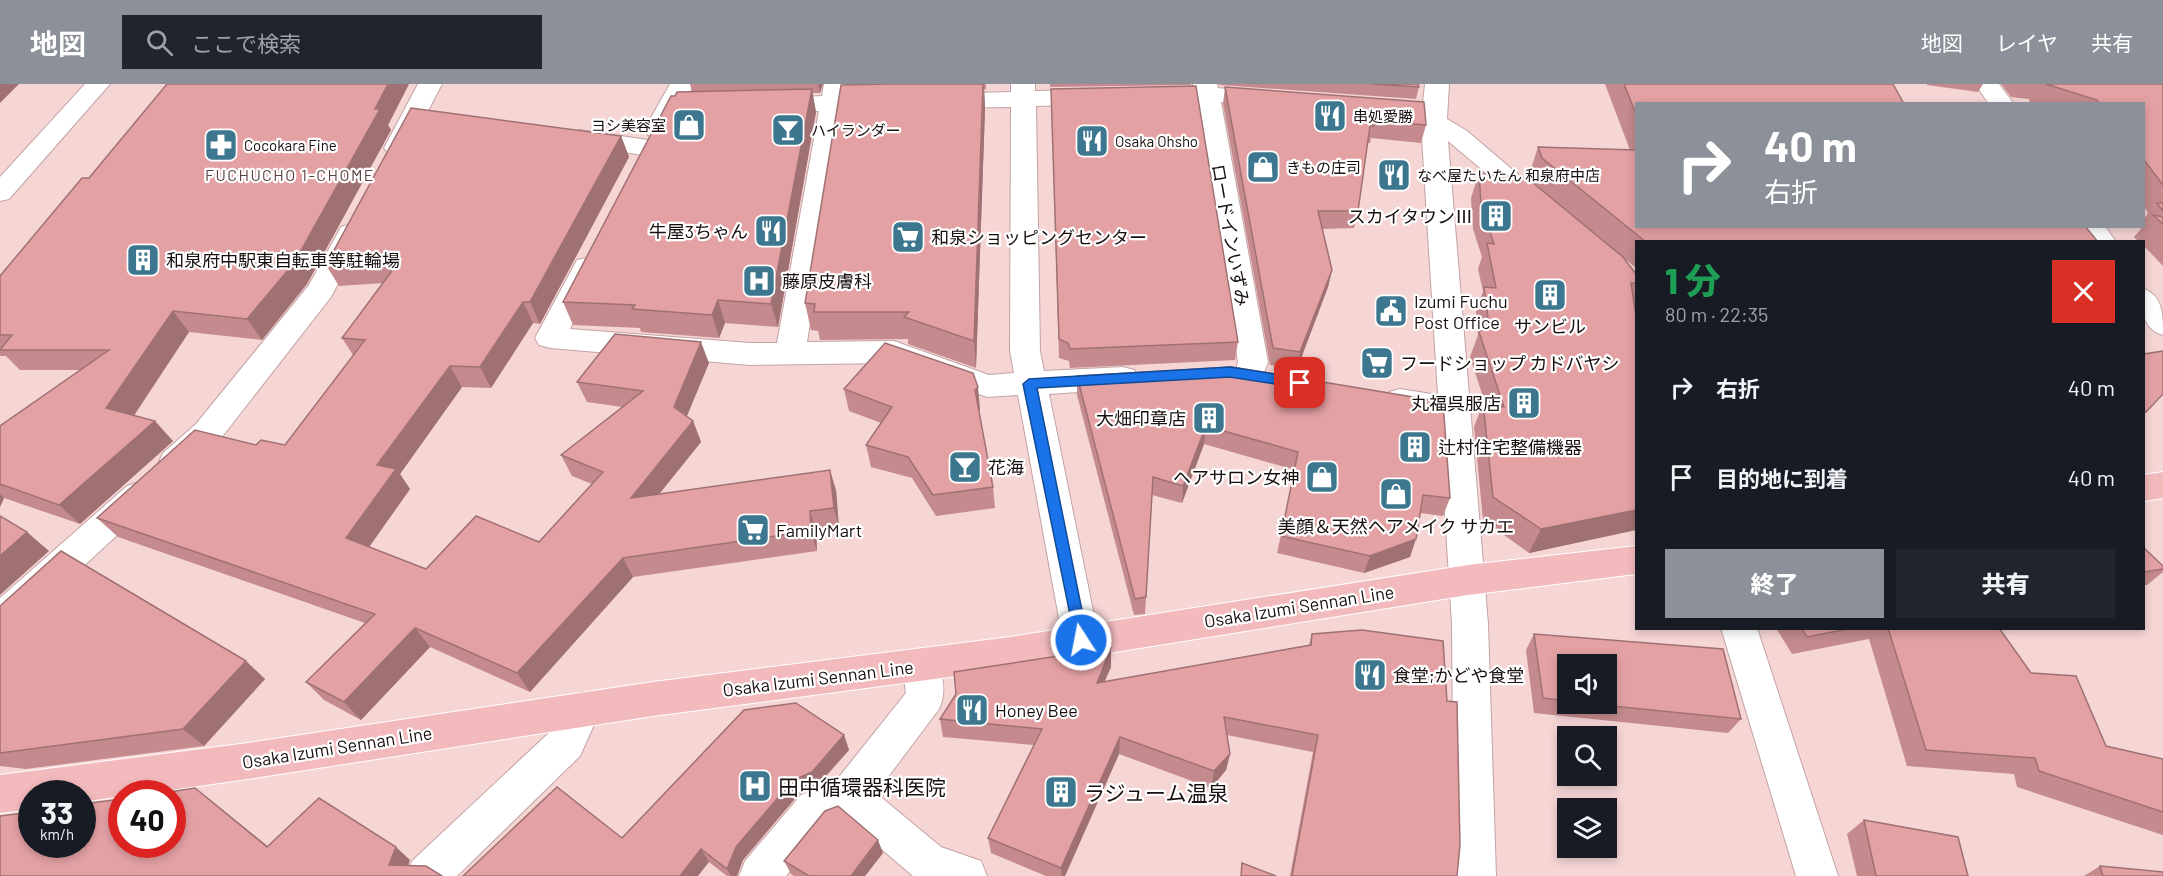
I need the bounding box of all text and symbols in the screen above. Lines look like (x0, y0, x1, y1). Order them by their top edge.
search box (122, 15, 542, 69)
text: 地図 (30, 26, 86, 60)
icon: search (143, 26, 176, 59)
text: ここで検索 (191, 30, 301, 56)
text: 地図 (1921, 30, 1963, 55)
text: レイヤ (1996, 30, 2058, 55)
text: 共有 (2091, 30, 2133, 55)
restaurant icon: 串処愛勝 (1312, 98, 1348, 134)
shop icon: ヨシ美容室 (671, 107, 707, 143)
place label: 串処愛勝 (1353, 107, 1413, 125)
bar icon: ハイランダー (770, 112, 806, 148)
place label: ヨシ美容室 (591, 116, 666, 134)
text: 40 m (1764, 120, 1857, 170)
place label: ハイランダー (811, 121, 901, 139)
restaurant icon: Osaka Ohsho (1074, 123, 1110, 159)
icon: right (1665, 126, 1743, 204)
pharmacy icon: Cocokara Fine (203, 127, 239, 163)
place label: Osaka Ohsho (1115, 132, 1198, 150)
place label: Cocokara Fine (244, 136, 337, 154)
shop icon: きもの庄司 (1245, 149, 1281, 185)
restaurant icon: なべ屋たいたん 和泉府中店 (1376, 157, 1412, 193)
place label: きもの庄司 (1286, 158, 1361, 176)
street label: ロードインいずみ (1208, 162, 1254, 308)
district label: FUCHUCHO 1-CHOME (205, 165, 375, 184)
place label: なべ屋たいたん 和泉府中店 (1417, 166, 1600, 184)
text: 右折 (1764, 175, 1818, 207)
building icon: スカイタウンⅢ (1478, 198, 1514, 234)
place label: スカイタウンⅢ (1348, 205, 1473, 227)
restaurant icon: 牛屋3ちゃん (753, 213, 789, 249)
supermarket icon: 和泉ショッピングセンター (890, 219, 926, 255)
place label: 牛屋3ちゃん (649, 220, 748, 242)
place label: 和泉ショッピングセンター (931, 226, 1147, 248)
building icon: 和泉府中駅東自転車等駐輪場 (125, 242, 161, 278)
place label: 和泉府中駅東自転車等駐輪場 (166, 249, 400, 271)
text: 1 分 (1665, 258, 1721, 301)
button: close (2052, 260, 2115, 323)
hospital icon: 藤原皮膚科 (741, 263, 777, 299)
place label: 藤原皮膚科 (782, 270, 872, 292)
building icon: サンビル (1532, 277, 1568, 313)
place label: Izumi Fuchu Post Office (1414, 290, 1508, 333)
public building icon: Izumi Fuchu Post Office (1373, 293, 1409, 329)
text: 80 m · 22:35 (1665, 302, 1768, 326)
place label: サンビル (1514, 315, 1586, 337)
supermarket icon: フードショップ カドバヤシ (1359, 345, 1395, 381)
place label: フードショップ カドバヤシ (1400, 352, 1620, 374)
pin (1274, 357, 1325, 408)
icon: arrive (1283, 366, 1316, 399)
icon: right (1665, 371, 1698, 404)
text: 40 m (2068, 374, 2115, 400)
text: 右折 (1716, 375, 1760, 401)
building icon: 丸福呉服店 (1506, 385, 1542, 421)
place label: 丸福呉服店 (1411, 392, 1501, 414)
building icon: 大畑印章店 (1191, 400, 1227, 436)
place label: 大畑印章店 (1096, 407, 1186, 429)
building icon: 辻村住宅整備機器 (1397, 429, 1433, 465)
place label: 辻村住宅整備機器 (1438, 436, 1582, 458)
bar icon: 花海 (947, 449, 983, 485)
place label: 花海 (988, 456, 1024, 478)
shop icon: ヘアサロン女神 (1304, 459, 1340, 495)
icon: arrive (1665, 461, 1698, 494)
text: 40 m (2068, 464, 2115, 490)
text: 目的地に到着 (1716, 465, 1848, 491)
place label: ヘアサロン女神 (1173, 466, 1299, 488)
shop icon: 美顔＆天然ヘアメイク サカエ (1378, 476, 1414, 512)
supermarket icon: FamilyMart (735, 512, 771, 548)
place label: 美顔＆天然ヘアメイク サカエ (1278, 515, 1514, 537)
place label: FamilyMart (776, 519, 862, 541)
button: 終了 (1665, 549, 1884, 618)
button: 共有 (1896, 549, 2115, 618)
street label: Osaka Izumi Sennan Line (1202, 580, 1396, 632)
position arrow (1049, 608, 1113, 672)
map controls (1557, 654, 1617, 858)
button: sound (1557, 654, 1617, 714)
street label: Osaka Izumi Sennan Line (721, 655, 915, 701)
restaurant icon: 食堂;かどや食堂 (1352, 657, 1388, 693)
place label: 食堂;かどや食堂 (1393, 664, 1525, 686)
restaurant icon: Honey Bee (954, 692, 990, 728)
place label: Honey Bee (995, 699, 1078, 721)
street label: Osaka Izumi Sennan Line (240, 721, 434, 773)
button: search (1557, 726, 1617, 786)
hospital icon: 田中循環器科医院 (737, 768, 773, 804)
place label: 田中循環器科医院 (778, 774, 946, 799)
building icon: ラジューム温泉 (1043, 774, 1079, 810)
speed limit sign: 40 (108, 780, 186, 858)
place label: ラジューム温泉 (1084, 780, 1228, 805)
text: 33 (41, 794, 73, 830)
button: layers (1557, 798, 1617, 858)
text: km/h (40, 825, 74, 843)

